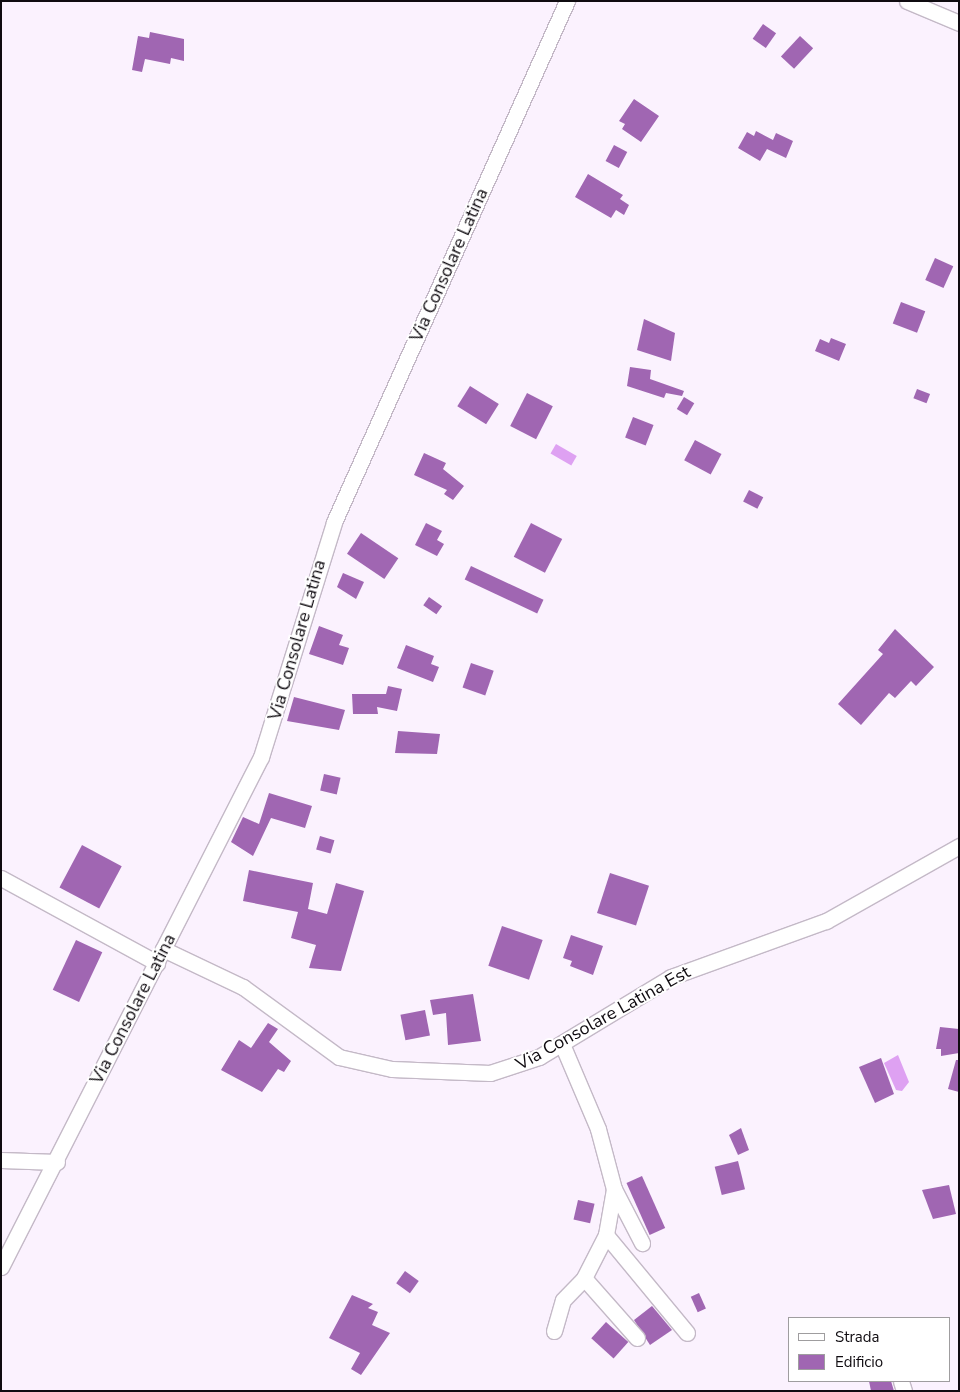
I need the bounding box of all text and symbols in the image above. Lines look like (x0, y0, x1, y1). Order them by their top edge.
street label: Via Consolare Latina (405, 185, 493, 345)
street label: Via Consolare Latina (264, 557, 330, 723)
street label: Via Consolare Latina (86, 930, 180, 1088)
street label: Via Consolare Latina Est (512, 961, 694, 1075)
legend (788, 1317, 950, 1382)
text: Strada (835, 1327, 879, 1347)
text: Edificio (835, 1352, 883, 1372)

